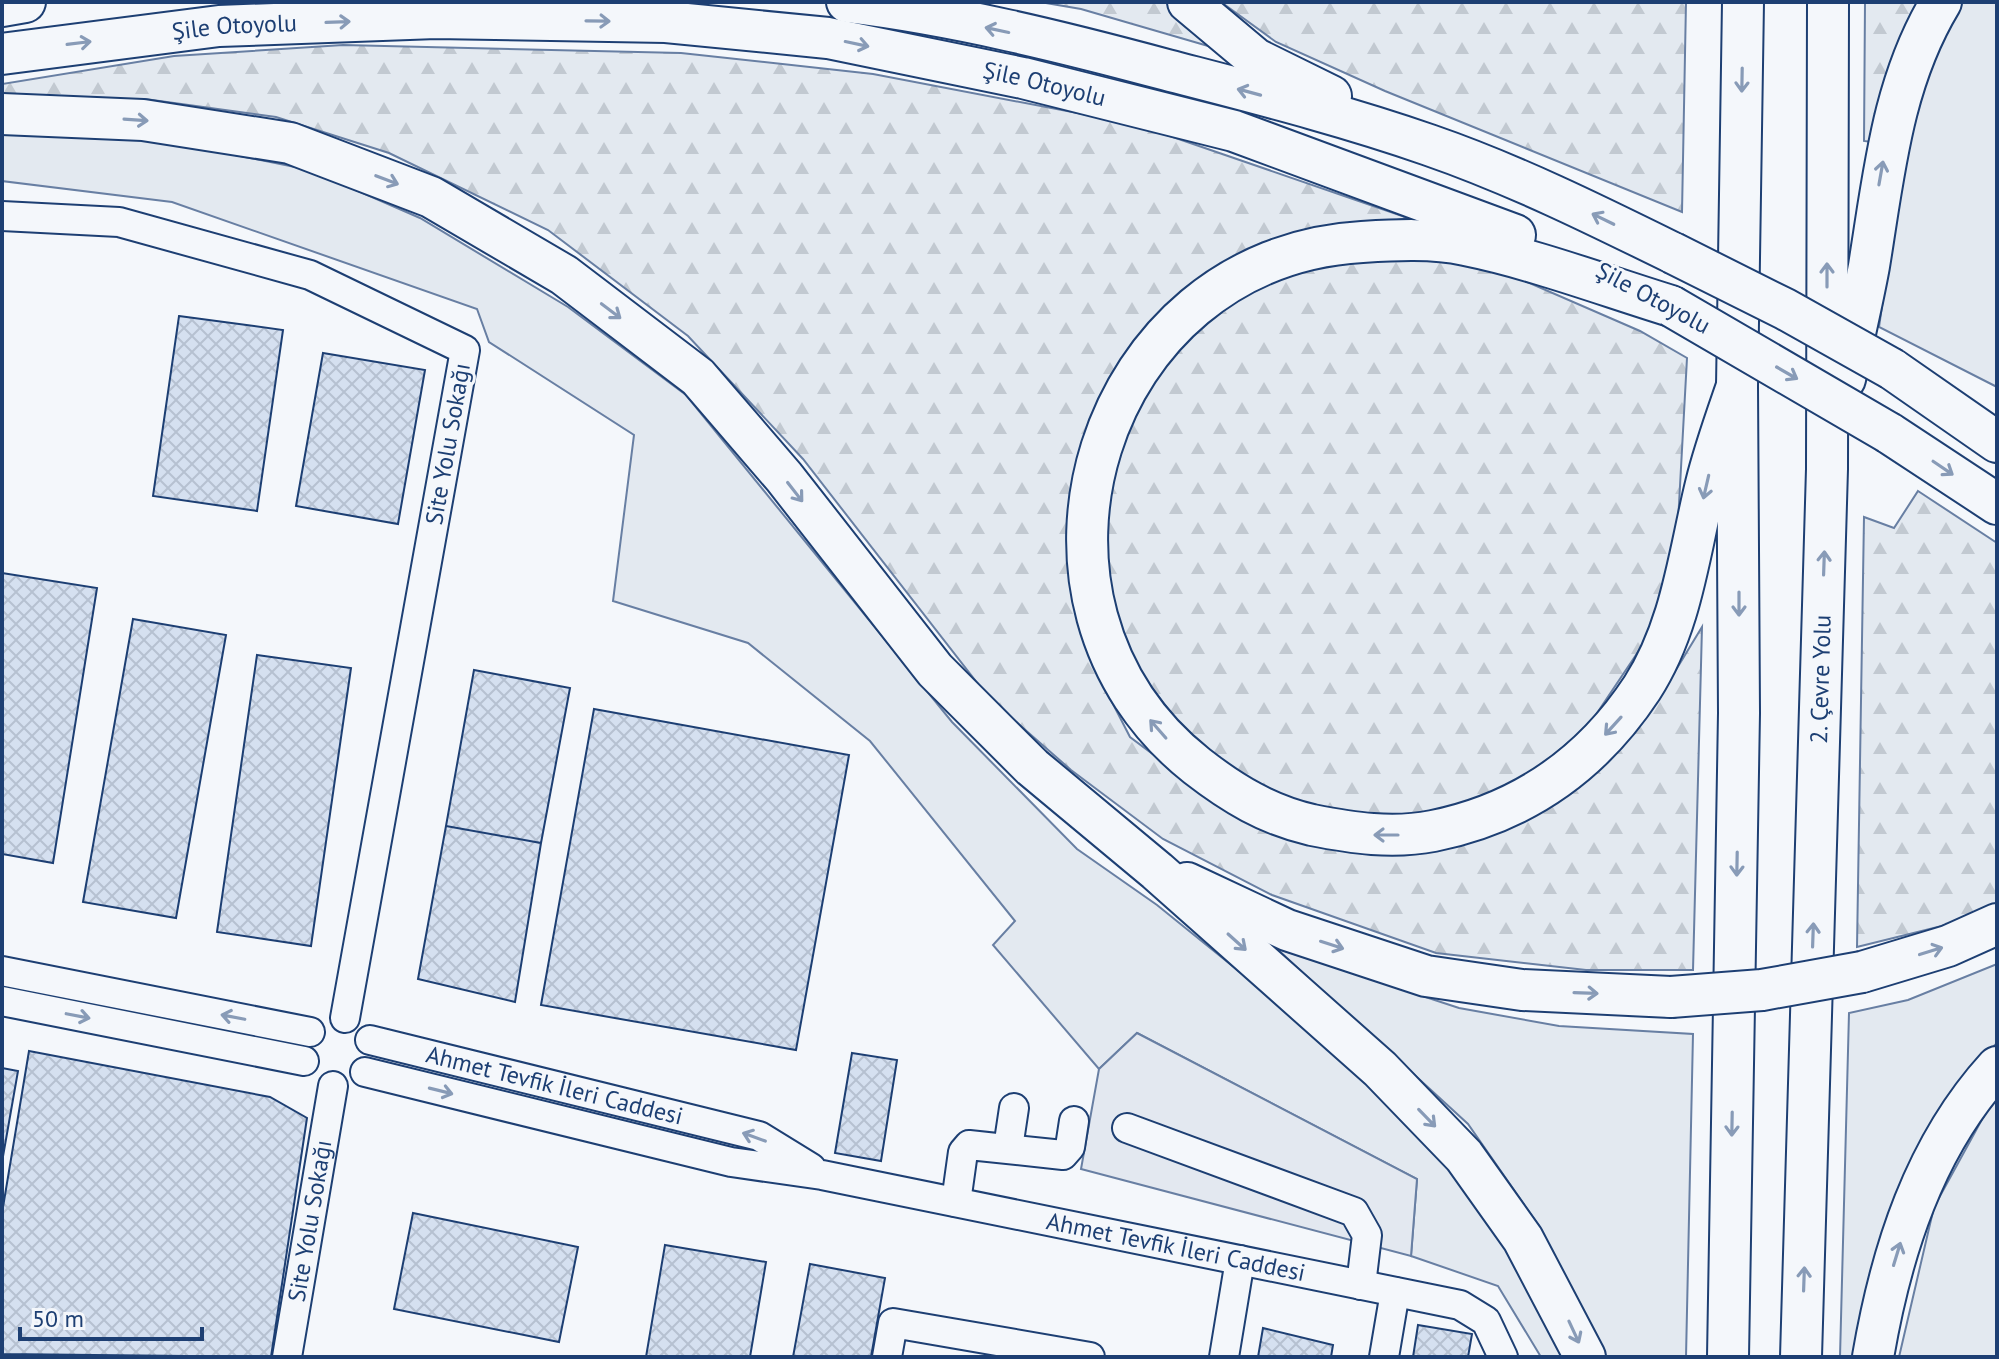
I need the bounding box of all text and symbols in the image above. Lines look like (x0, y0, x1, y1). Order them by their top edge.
street label: Şile Otoyolu (170, 7, 297, 47)
one-way arrow (584, 13, 611, 29)
one-way arrow (324, 15, 351, 30)
one-way arrow (984, 22, 1010, 37)
one-way arrow (66, 35, 91, 50)
one-way arrow (843, 37, 869, 52)
street label: Şile Otoyolu (980, 54, 1109, 113)
one-way arrow (1734, 66, 1749, 93)
one-way arrow (1237, 83, 1263, 98)
one-way arrow (122, 113, 149, 128)
one-way arrow (1875, 160, 1890, 186)
one-way arrow (374, 174, 399, 188)
one-way arrow (1592, 211, 1616, 226)
street label: Şile Otoyolu (1591, 254, 1716, 341)
one-way arrow (1819, 262, 1835, 289)
one-way arrow (600, 302, 621, 319)
street label: Site Yolu Sokağı (418, 361, 477, 527)
one-way arrow (1775, 365, 1798, 381)
one-way arrow (1932, 460, 1954, 476)
one-way arrow (1697, 474, 1712, 499)
one-way arrow (787, 481, 804, 502)
one-way arrow (1816, 550, 1832, 577)
one-way arrow (1731, 590, 1746, 617)
street label: 2. Çevre Yolu (1803, 614, 1838, 744)
one-way arrow (1605, 716, 1623, 736)
one-way arrow (1149, 720, 1167, 740)
one-way arrow (1373, 827, 1400, 843)
one-way arrow (1729, 850, 1745, 877)
one-way arrow (1806, 922, 1821, 949)
one-way arrow (1226, 933, 1246, 951)
one-way arrow (1320, 938, 1345, 953)
one-way arrow (1917, 943, 1943, 958)
one-way arrow (1572, 986, 1599, 1001)
one-way arrow (65, 1009, 91, 1024)
one-way arrow (221, 1009, 246, 1024)
street label: Ahmet Tevfik İleri Caddesi (423, 1038, 686, 1132)
one-way arrow (428, 1084, 453, 1099)
one-way arrow (1418, 1108, 1437, 1128)
one-way arrow (1725, 1110, 1740, 1137)
one-way arrow (742, 1128, 767, 1143)
street label: Site Yolu Sokağı (281, 1137, 339, 1304)
street label: Ahmet Tevfik İleri Caddesi (1044, 1205, 1308, 1288)
one-way arrow (1890, 1241, 1905, 1267)
one-way arrow (1796, 1266, 1811, 1293)
scale bar (20, 1291, 202, 1341)
text: 50 m (32, 1303, 84, 1334)
one-way arrow (1567, 1319, 1582, 1343)

